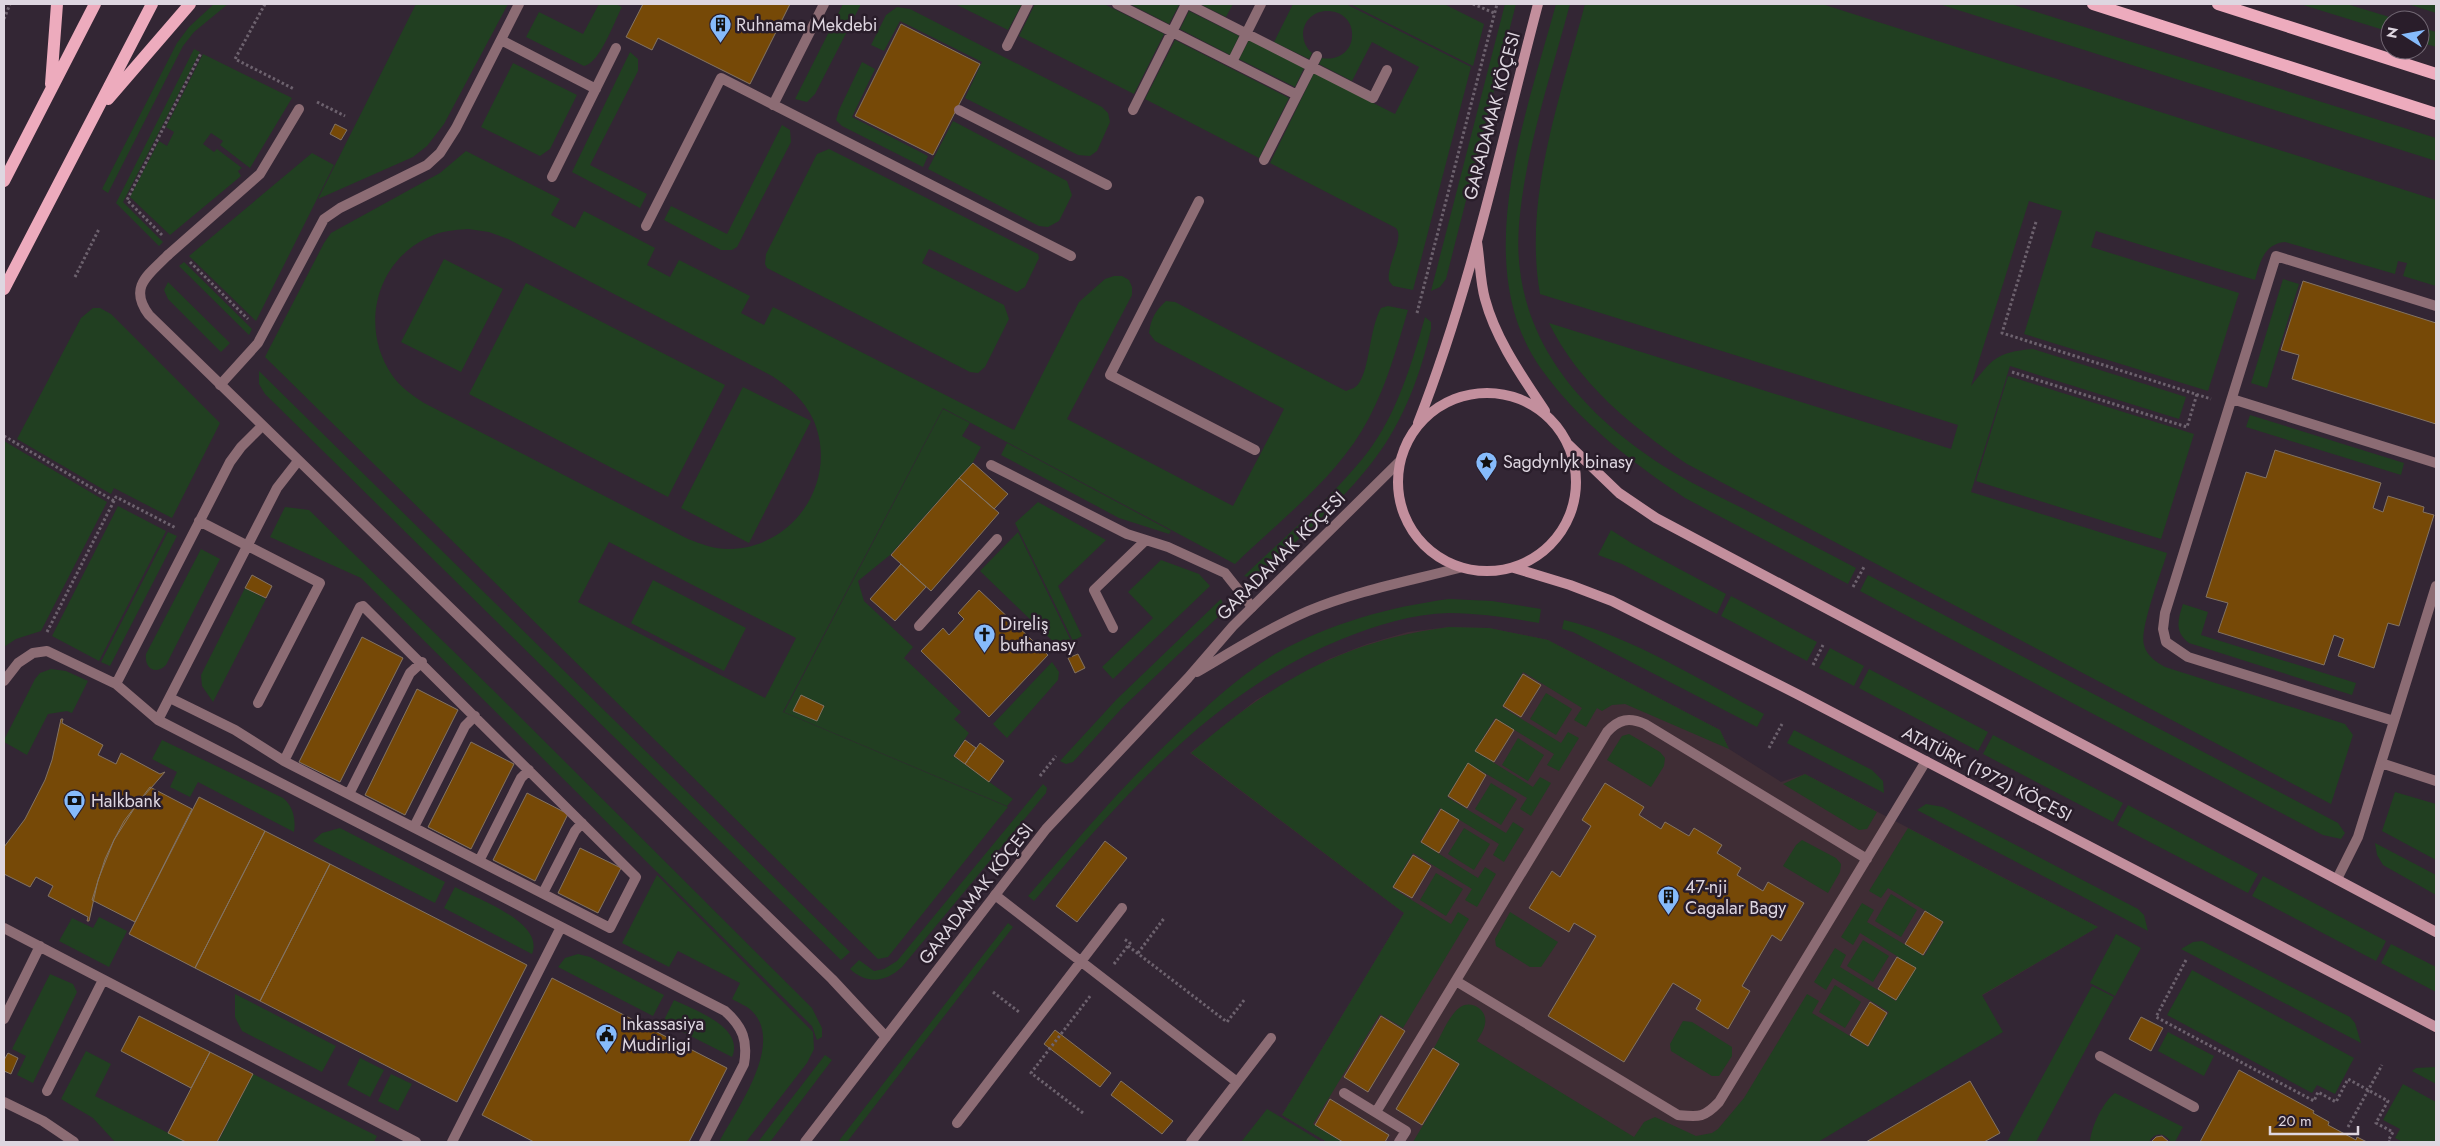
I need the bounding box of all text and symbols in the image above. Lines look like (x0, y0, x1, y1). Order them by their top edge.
north arrow (2380, 10, 2430, 60)
place label: Ruhnama Mekdebi (736, 12, 877, 38)
building icon: Ruhnama Mekdebi (708, 13, 732, 44)
text: N (2381, 25, 2403, 40)
street label: GARADAMAK KÖÇESI (1457, 29, 1527, 203)
place label: Sagdynlyk binasy (1503, 449, 1633, 475)
place icon: Sagdynlyk binasy (1475, 450, 1499, 481)
street label: GARADAMAK KÖÇESI (1211, 486, 1351, 626)
place label: Direliş buthanasy (1000, 611, 1075, 658)
church icon: Direliş buthanasy (972, 622, 996, 653)
street label: ATATÜRK (1972) KÖÇESI (1898, 720, 2076, 828)
place label: Halkbank (91, 788, 161, 814)
bank icon: Halkbank (63, 789, 87, 820)
street label: GARADAMAK KÖÇESI (913, 818, 1039, 970)
place label: 47-nji Cagalar Bagy (1685, 874, 1786, 921)
building icon: 47-nji Cagalar Bagy (1657, 885, 1681, 916)
place label: Inkassasiya Mudirligi (622, 1011, 704, 1058)
public building icon: Inkassasiya Mudirligi (594, 1022, 618, 1053)
scale bar (2270, 1104, 2358, 1136)
text: 20 m (2278, 1110, 2312, 1132)

